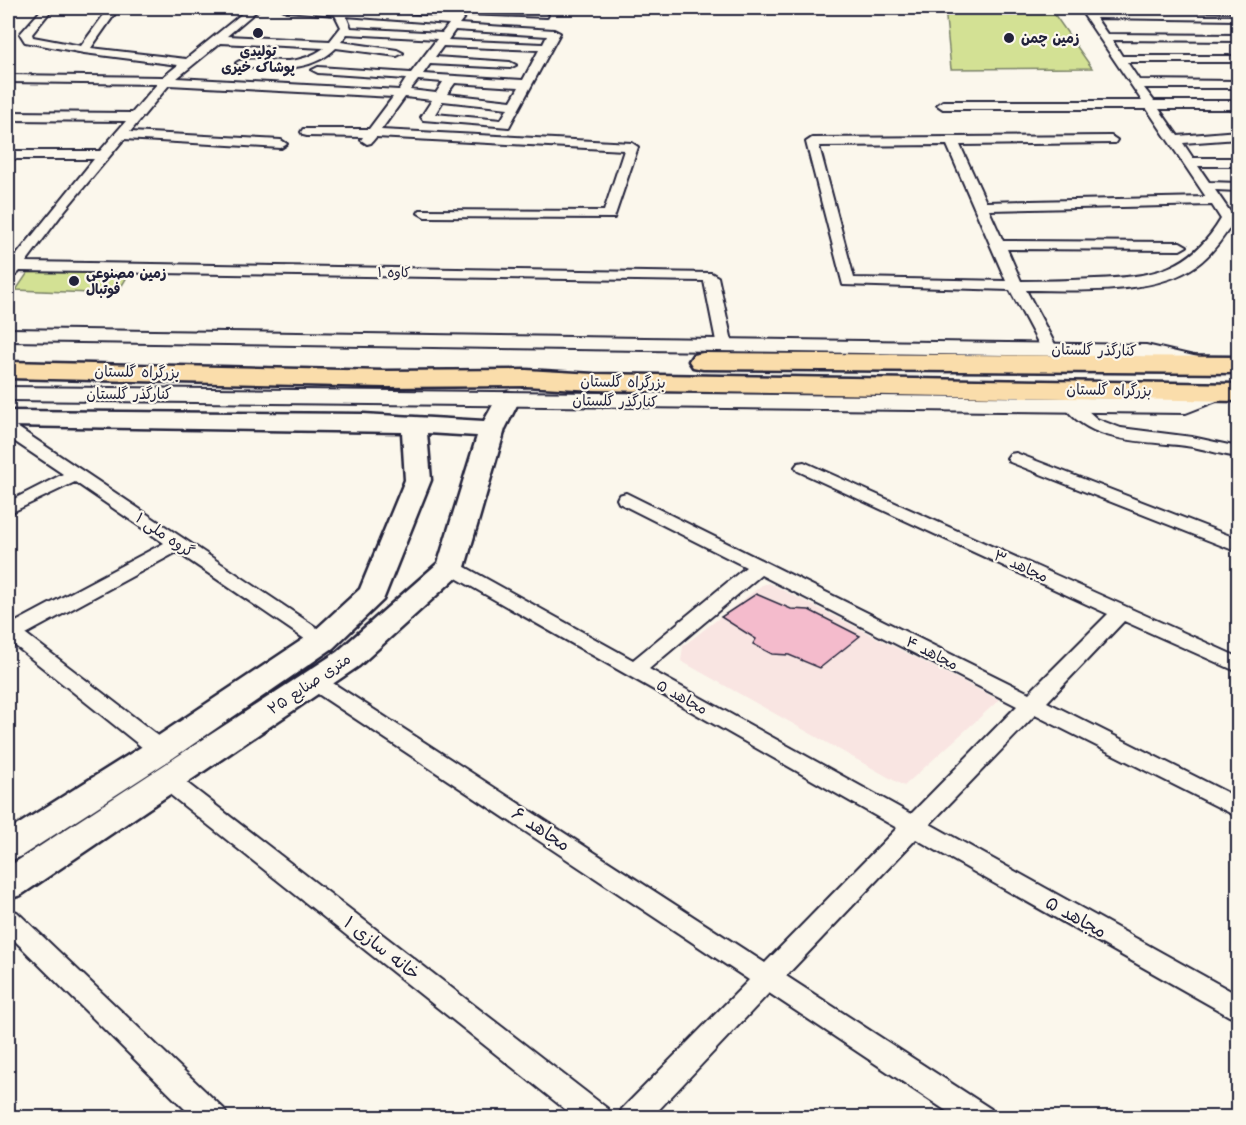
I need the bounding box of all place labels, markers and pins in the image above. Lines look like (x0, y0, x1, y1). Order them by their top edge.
marker: تولیدی پوشاک خیری (251, 26, 265, 40)
place label: زمین چمن (1021, 29, 1079, 47)
marker: زمین چمن (1002, 31, 1016, 45)
place label: تولیدی پوشاک خیری (221, 42, 295, 77)
place label: زمین مصنوعی فوتبال (86, 264, 166, 299)
marker: زمین مصنوعی فوتبال (67, 274, 81, 288)

